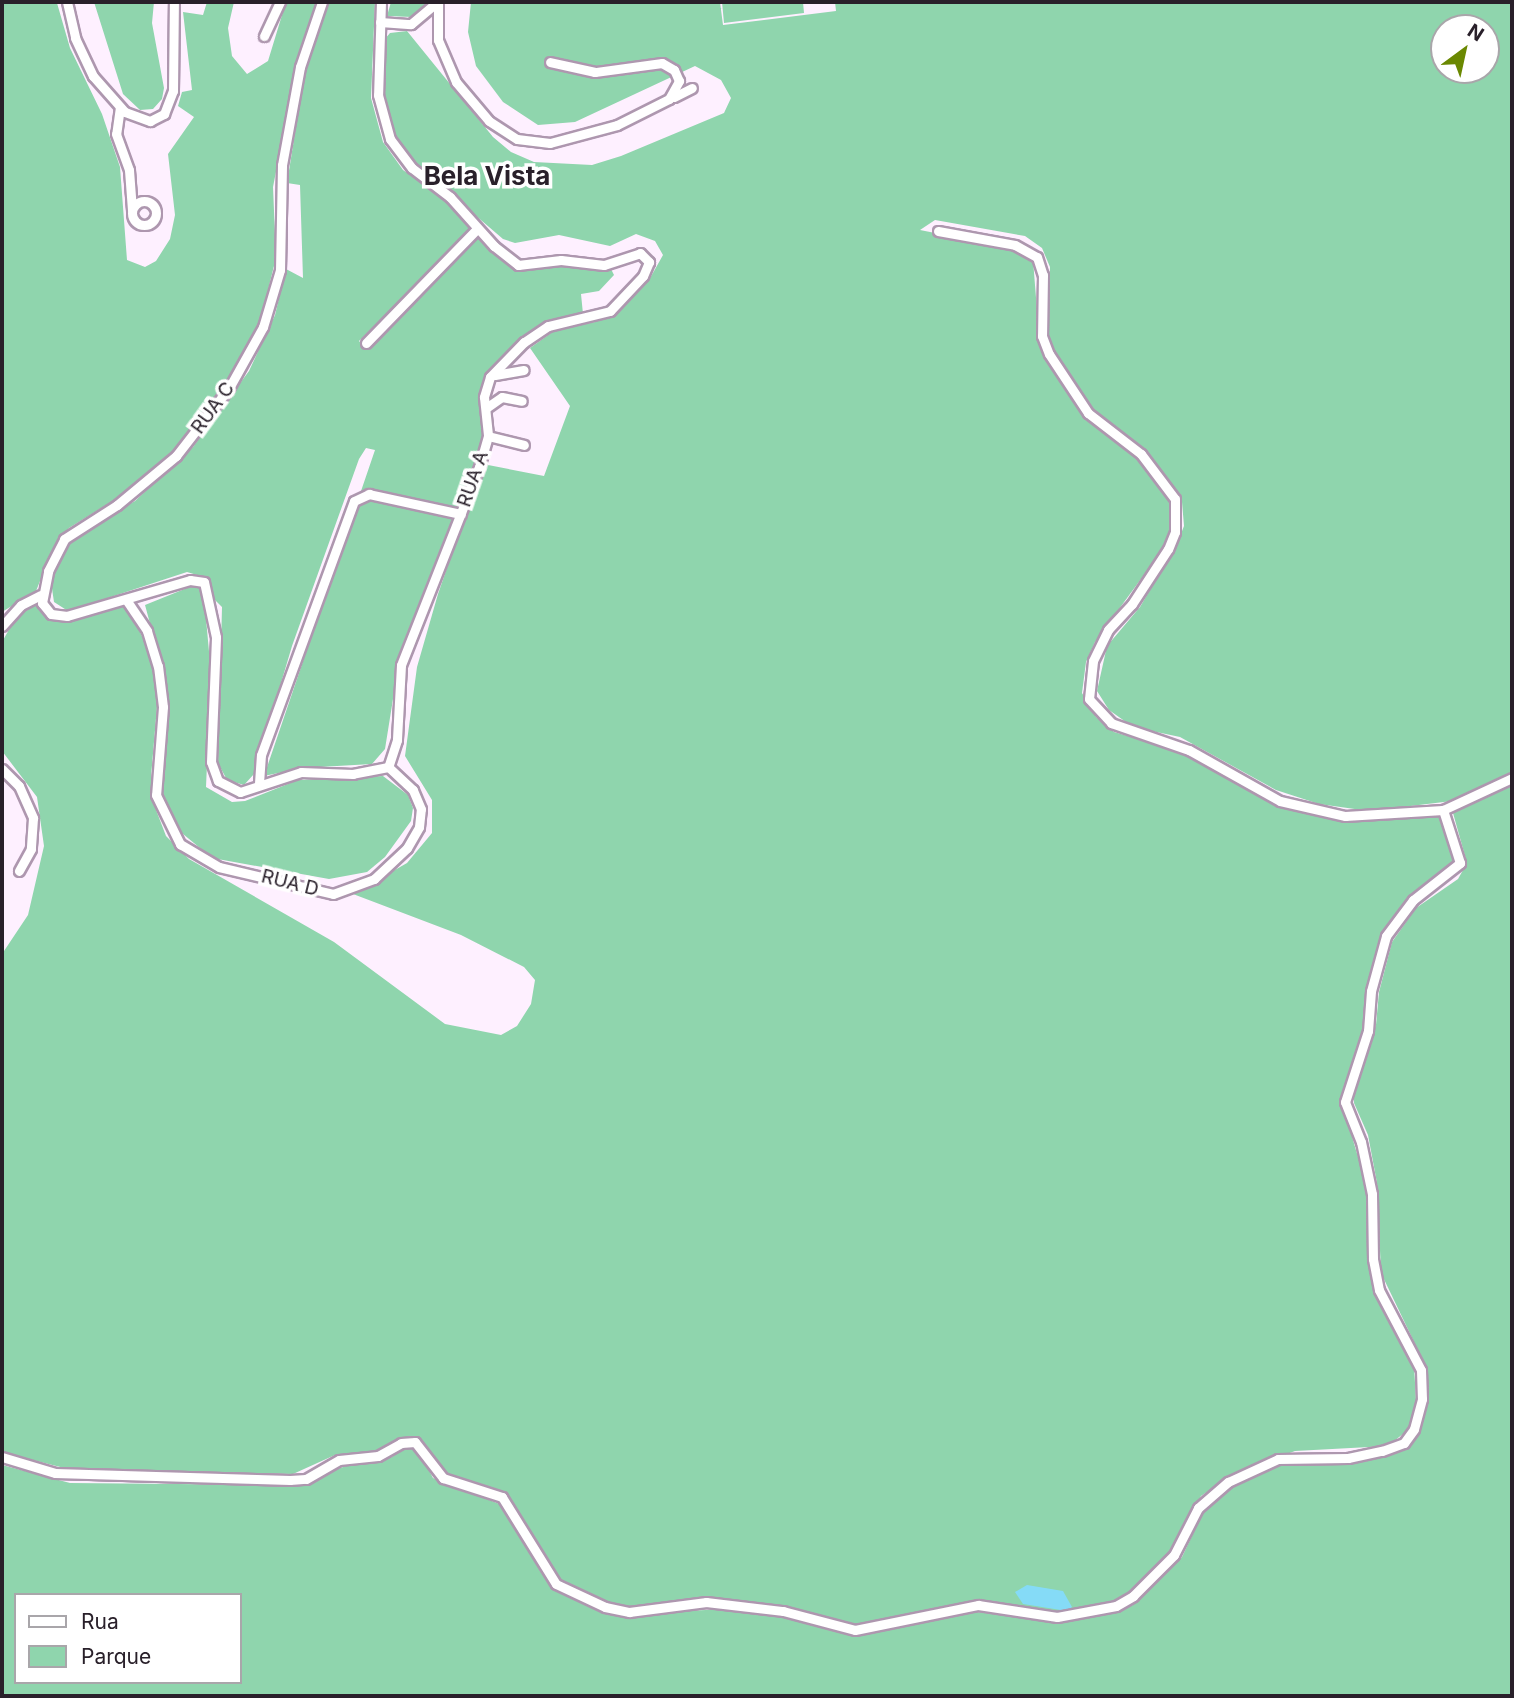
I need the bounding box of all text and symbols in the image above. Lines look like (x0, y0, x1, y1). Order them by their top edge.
north arrow (1430, 14, 1500, 84)
text: N (1463, 19, 1488, 46)
district label: Bela Vista (424, 160, 550, 192)
street label: RUA C (187, 378, 239, 438)
street label: RUA A (453, 448, 493, 510)
street label: RUA D (259, 865, 321, 901)
legend (14, 1593, 242, 1684)
text: Rua (81, 1609, 119, 1634)
text: Parque (81, 1644, 151, 1669)

